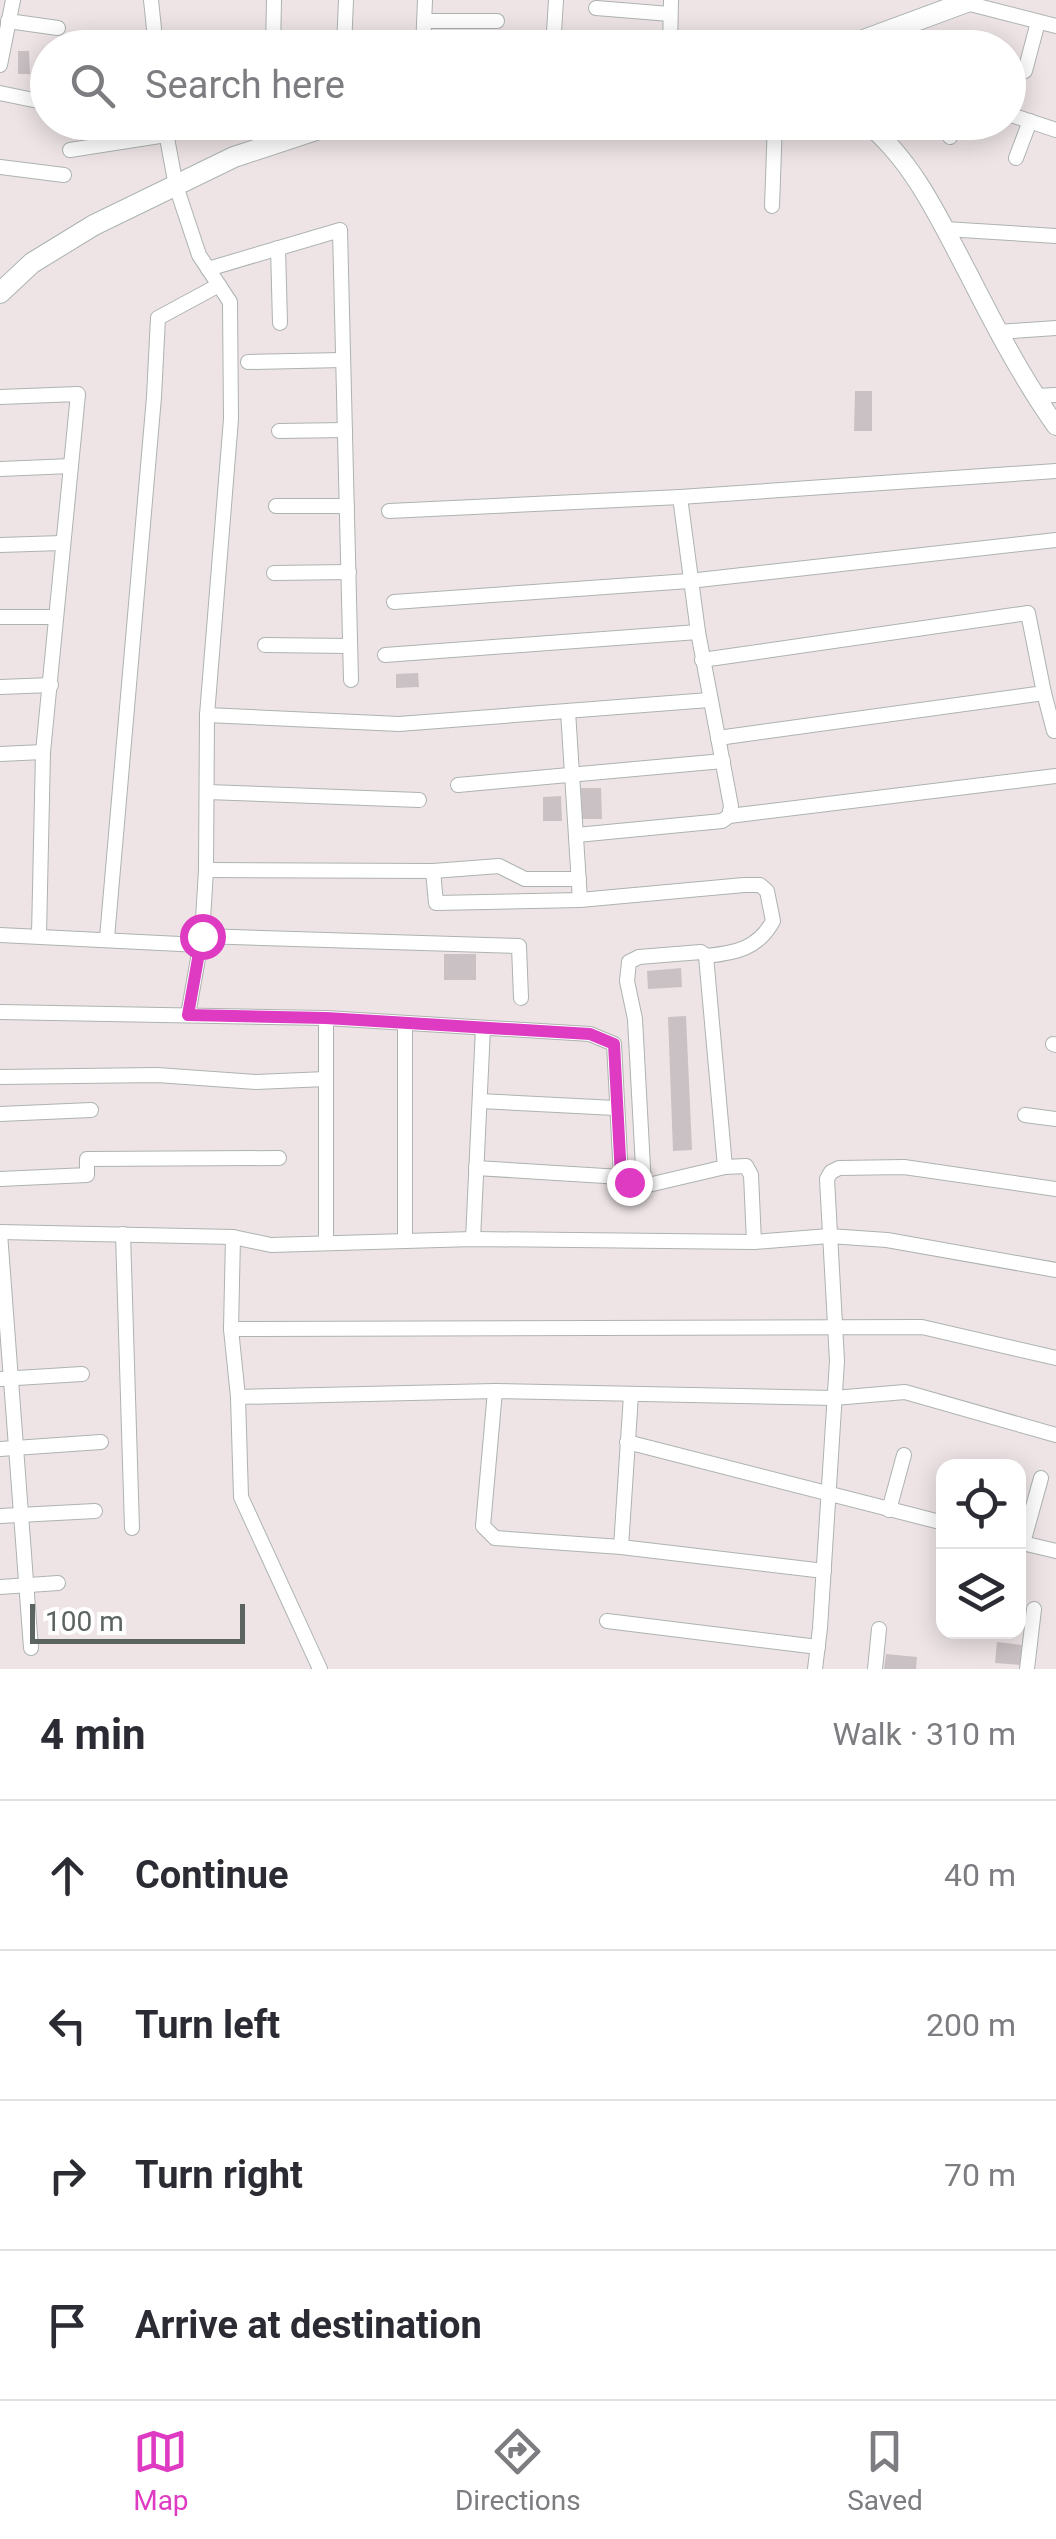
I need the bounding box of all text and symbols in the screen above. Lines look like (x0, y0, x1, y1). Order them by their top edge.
search box (30, 30, 1026, 140)
icon: search (65, 58, 120, 113)
text: Search here (145, 63, 345, 107)
route start (180, 914, 226, 960)
route end (607, 1160, 653, 1206)
map controls (936, 1459, 1026, 1639)
button: locate (936, 1459, 1026, 1549)
button: layers (936, 1549, 1026, 1639)
scale bar (30, 1599, 245, 1644)
text: 100 m (45, 1605, 124, 1638)
text: 4 min (40, 1710, 146, 1759)
text: Walk · 310 m (833, 1715, 1016, 1753)
icon: ahead (40, 1848, 95, 1903)
text: Continue (135, 1853, 289, 1897)
text: 40 m (944, 1856, 1016, 1894)
icon: left (40, 1998, 95, 2053)
text: Turn left (135, 2003, 280, 2047)
text: 200 m (926, 2006, 1016, 2044)
icon: right (40, 2148, 95, 2203)
text: Turn right (135, 2153, 303, 2197)
text: 70 m (944, 2156, 1016, 2194)
icon: arrive (40, 2298, 95, 2353)
text: Arrive at destination (135, 2303, 482, 2347)
tab: Map (133, 2424, 189, 2517)
tab: Directions (455, 2424, 581, 2517)
tab: Saved (847, 2424, 923, 2517)

